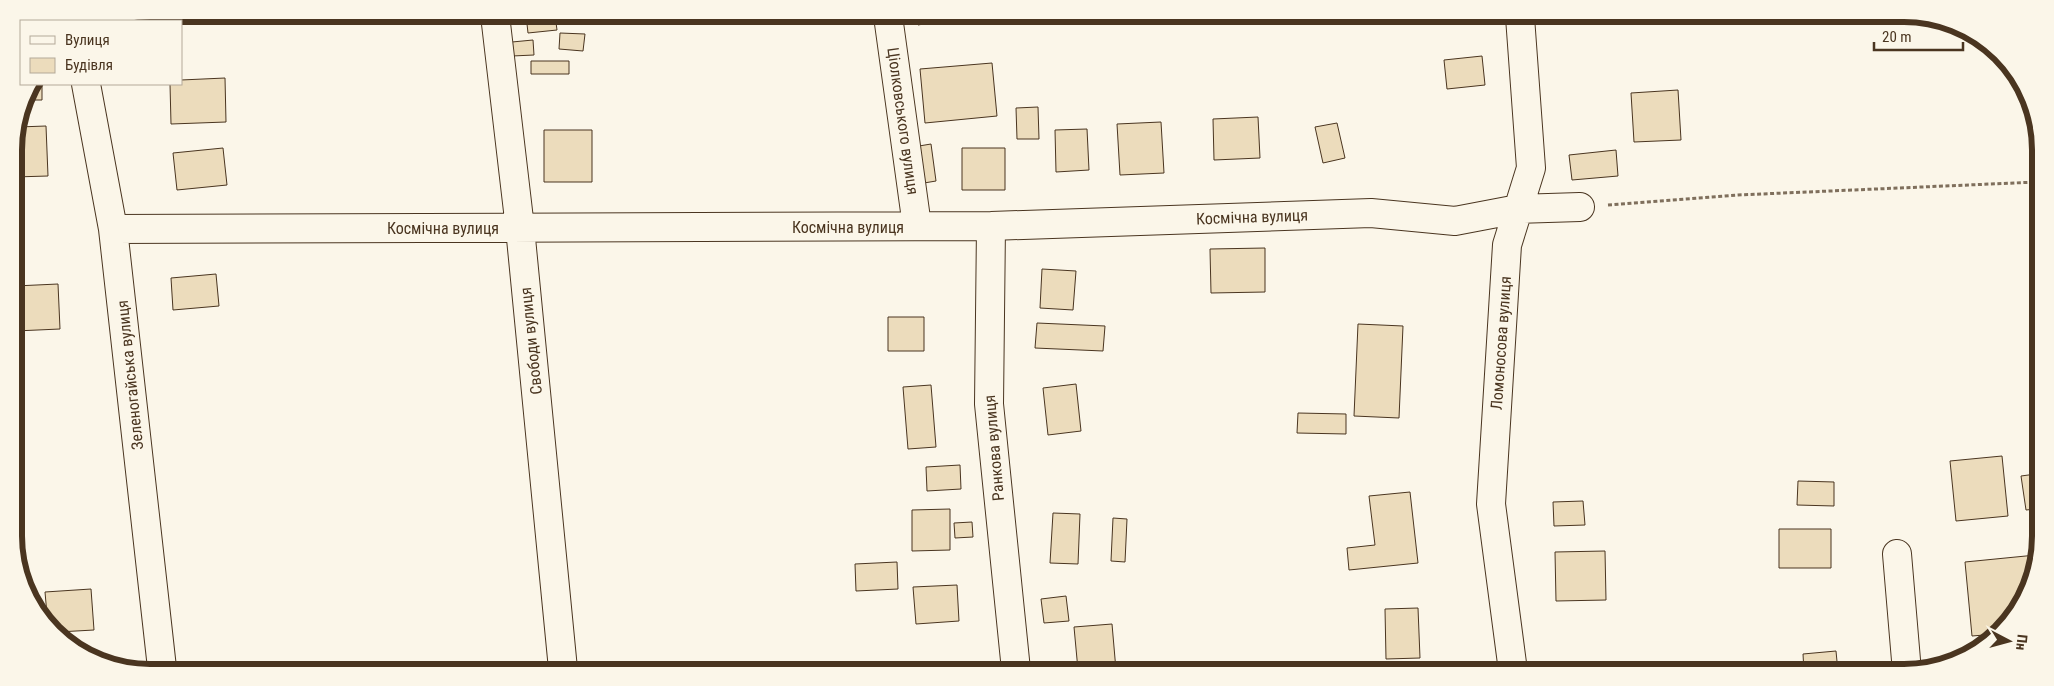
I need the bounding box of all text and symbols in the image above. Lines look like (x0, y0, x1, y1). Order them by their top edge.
legend (20, 20, 182, 85)
scale bar (1874, 20, 1963, 52)
text: 20 m (1882, 28, 1912, 46)
text: Вулиця (65, 31, 110, 49)
street label: Ціолковського вулиця (883, 46, 923, 196)
text: Будівля (65, 56, 113, 74)
street label: Космічна вулиця (1196, 206, 1308, 228)
street label: Космічна вулиця (792, 218, 904, 237)
street label: Космічна вулиця (387, 219, 499, 238)
street label: Ломоносова вулиця (1487, 275, 1515, 411)
street label: Свободи вулиця (516, 286, 546, 396)
street label: Зеленогайська вулиця (113, 299, 147, 451)
street label: Ранкова вулиця (980, 394, 1008, 502)
north arrow (1984, 616, 2034, 666)
text: Пн (2013, 634, 2031, 651)

